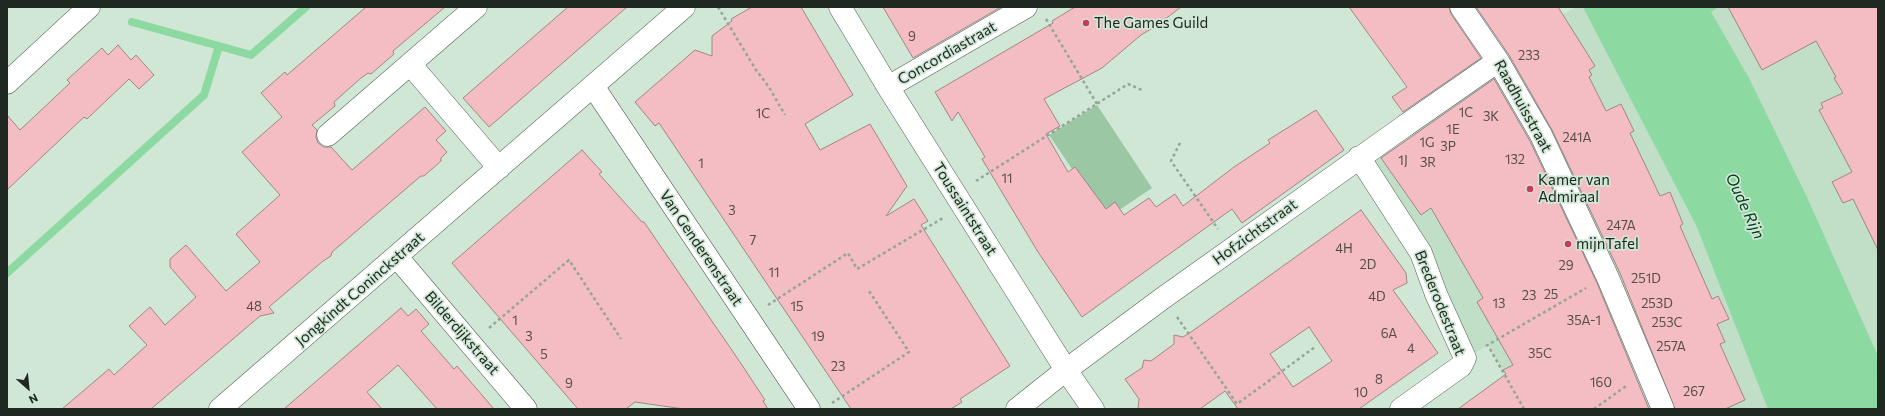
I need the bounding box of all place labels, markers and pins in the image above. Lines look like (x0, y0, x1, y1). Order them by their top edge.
place label: The Games Guild (1094, 14, 1208, 32)
marker: The Games Guild (1081, 18, 1091, 28)
place label: Kamer van Admiraal (1538, 171, 1610, 206)
marker: Kamer van Admiraal (1525, 184, 1535, 194)
place label: mijnTafel (1576, 235, 1639, 253)
marker: mijnTafel (1563, 239, 1573, 249)

